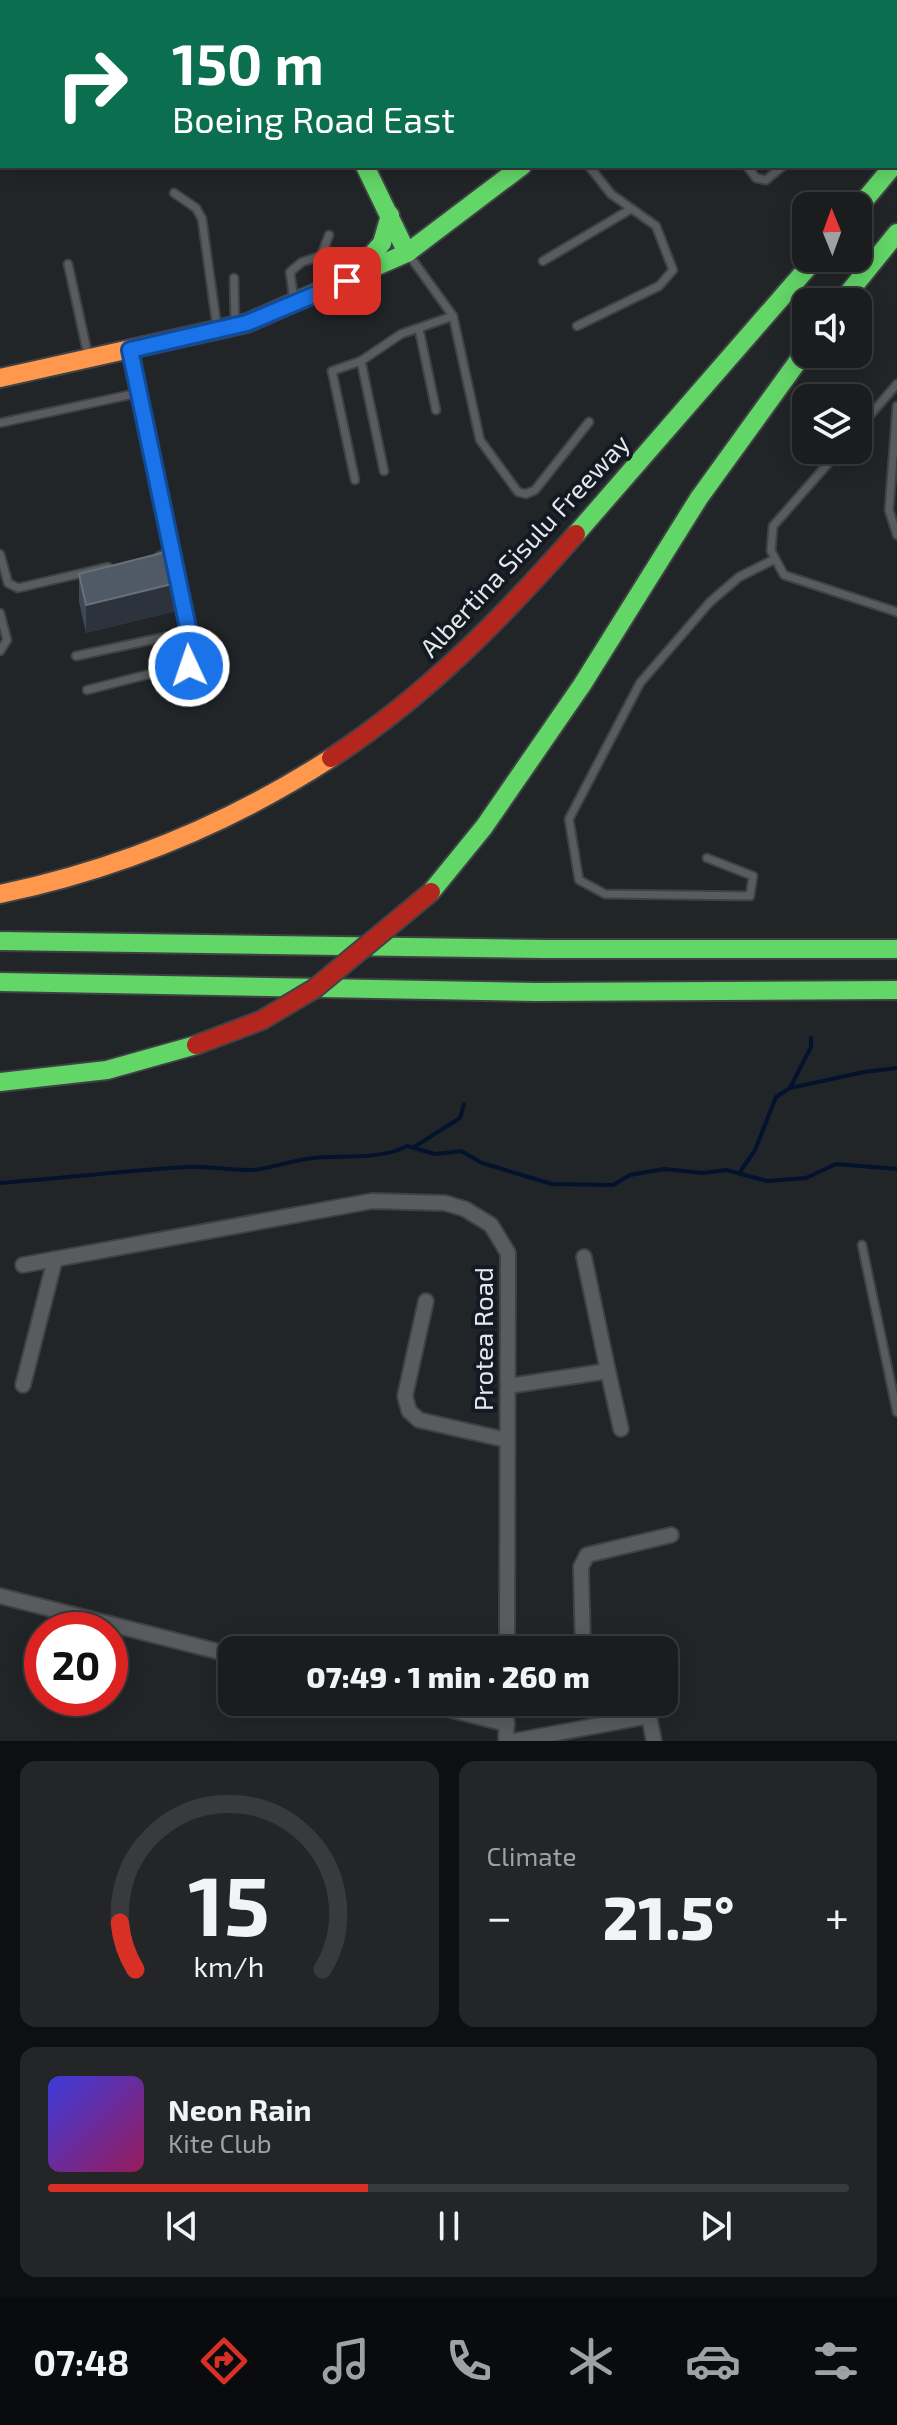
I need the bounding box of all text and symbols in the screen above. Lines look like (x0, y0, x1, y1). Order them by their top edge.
text: 150 m (172, 29, 324, 96)
icon: right (40, 32, 144, 136)
text: Boeing Road East (172, 97, 455, 140)
north arrow (792, 192, 872, 272)
map controls (792, 192, 872, 464)
pin (313, 247, 381, 315)
icon: arrive (325, 259, 369, 303)
button: sound (792, 288, 872, 368)
button: layers (792, 384, 872, 464)
street label: Albertina Sisulu Freeway (413, 427, 635, 663)
position arrow (147, 624, 231, 708)
street label: Protea Road (467, 1267, 498, 1411)
speed limit sign: 20 (24, 1612, 128, 1716)
text: 07:49 · 1 min · 260 m (306, 1658, 590, 1694)
text: Climate (487, 1840, 576, 1871)
text: 15 (188, 1853, 270, 1953)
text: 21.5° (603, 1880, 734, 1952)
text: − (487, 1889, 512, 1942)
text: + (825, 1889, 849, 1942)
text: km/h (194, 1948, 265, 1983)
text: Neon Rain (168, 2091, 312, 2127)
text: Kite Club (168, 2127, 272, 2158)
icon: previous (160, 2204, 204, 2248)
icon: pause (427, 2204, 471, 2248)
icon: next (694, 2204, 738, 2248)
icon: directions (196, 2333, 252, 2389)
icon: music (318, 2333, 374, 2389)
icon: phone (441, 2333, 497, 2389)
icon: climate (563, 2333, 619, 2389)
icon: car (685, 2333, 741, 2389)
icon: filters (808, 2333, 864, 2389)
text: 07:48 (33, 2340, 130, 2383)

